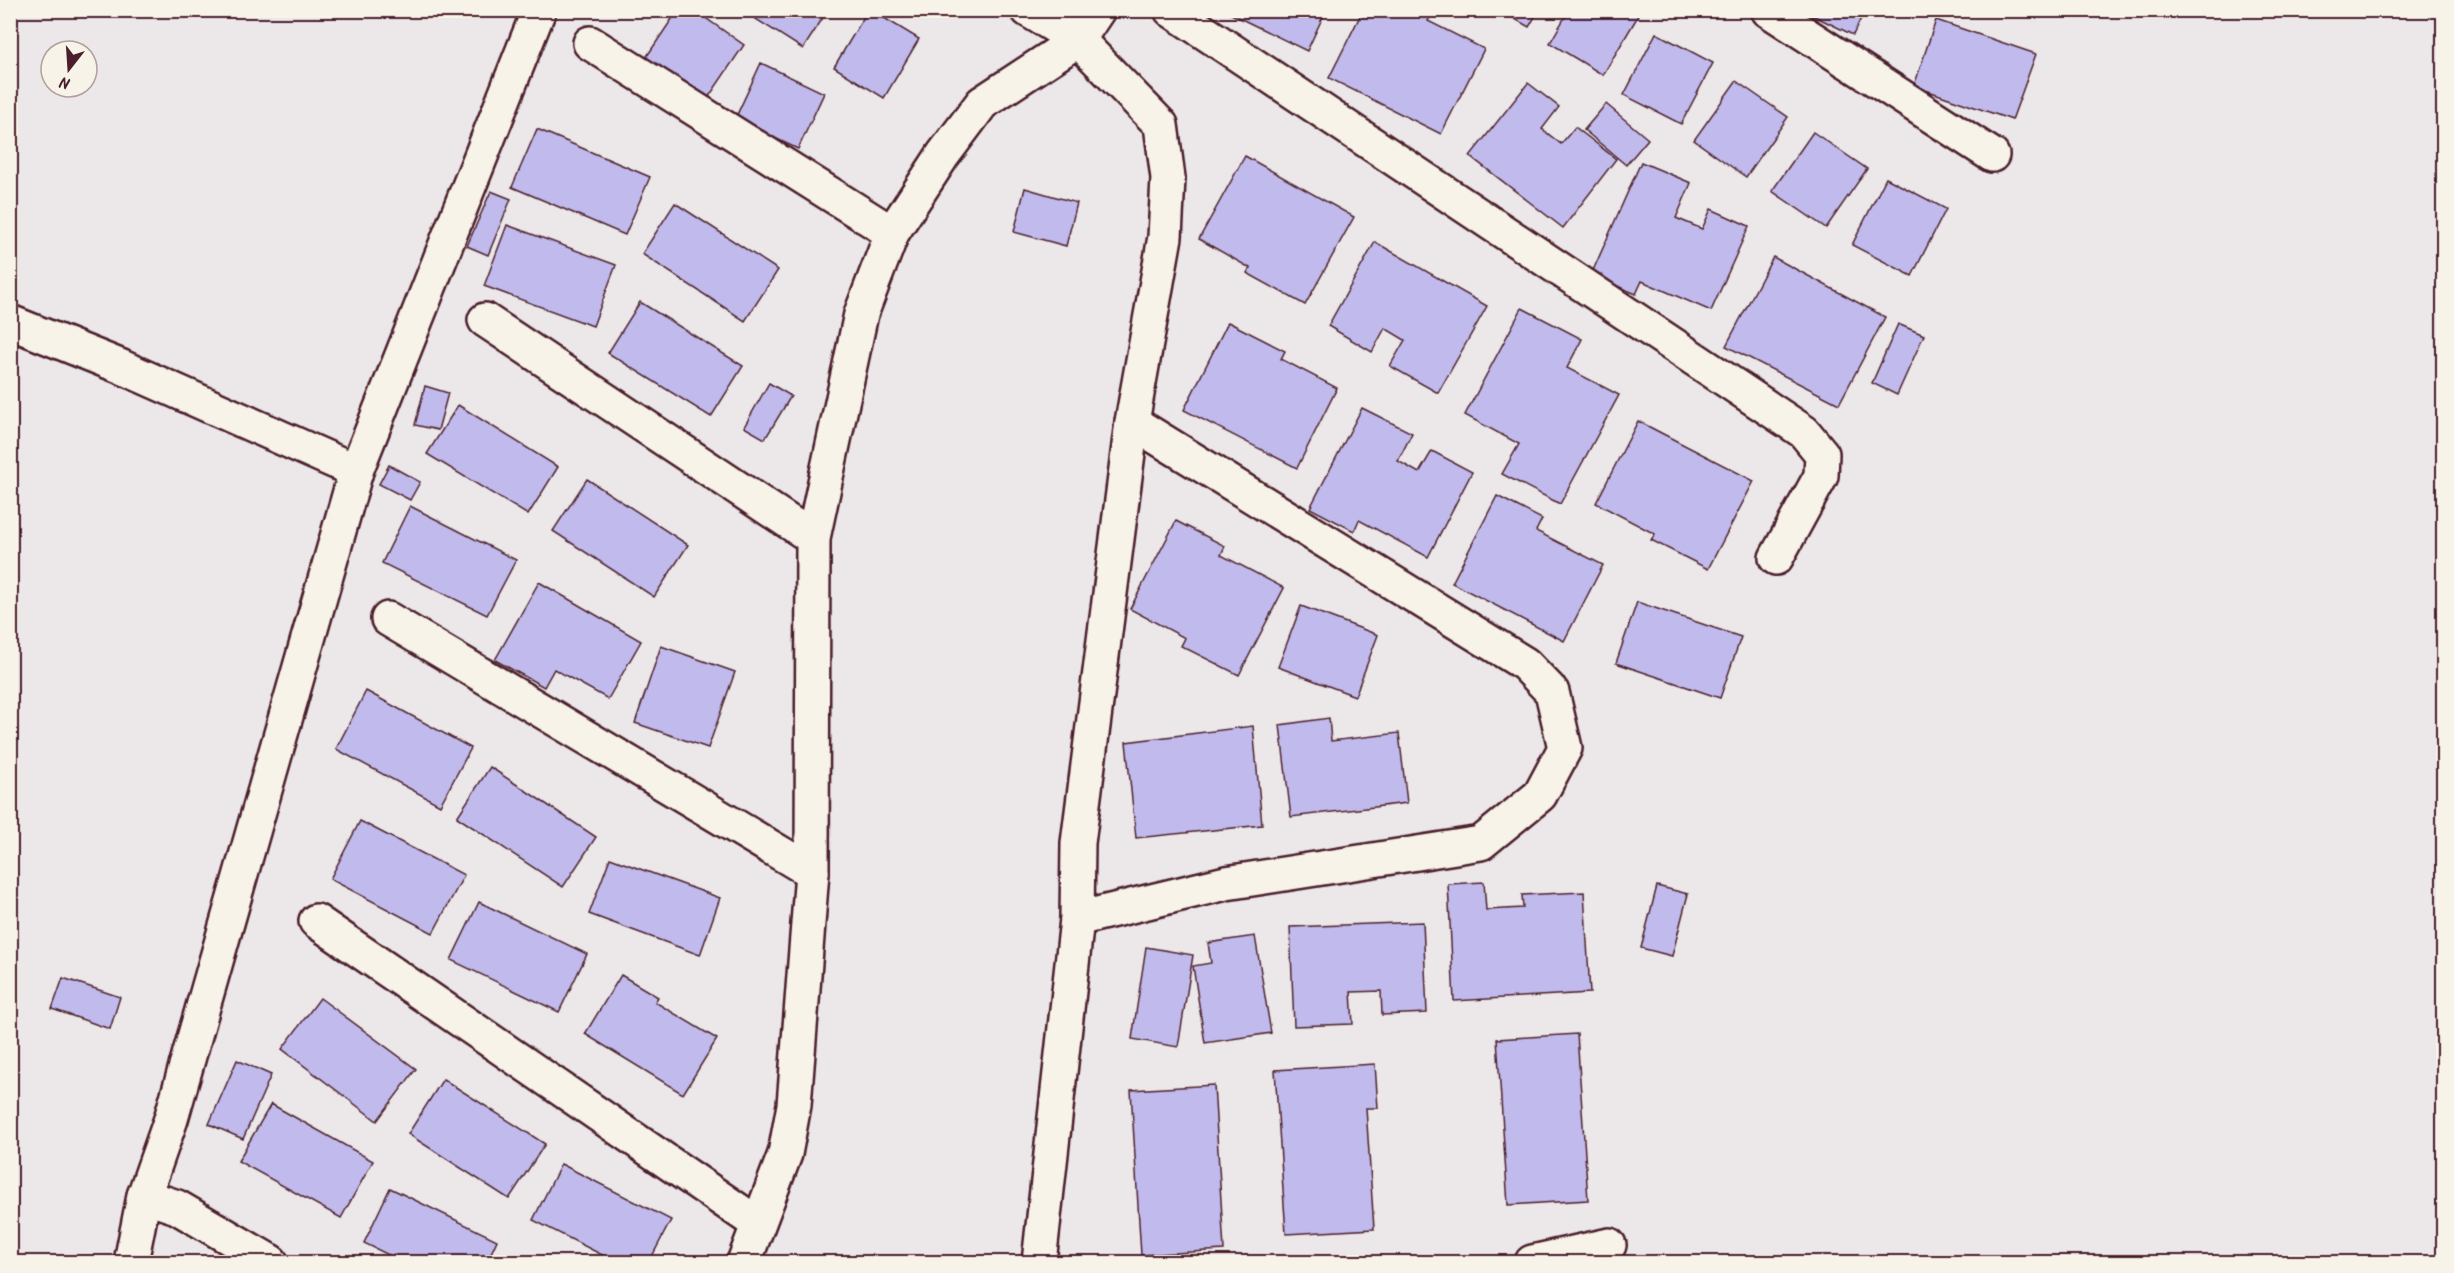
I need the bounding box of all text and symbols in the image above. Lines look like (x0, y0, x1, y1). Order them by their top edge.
north arrow (39, 39, 99, 99)
text: N (57, 68, 74, 95)

